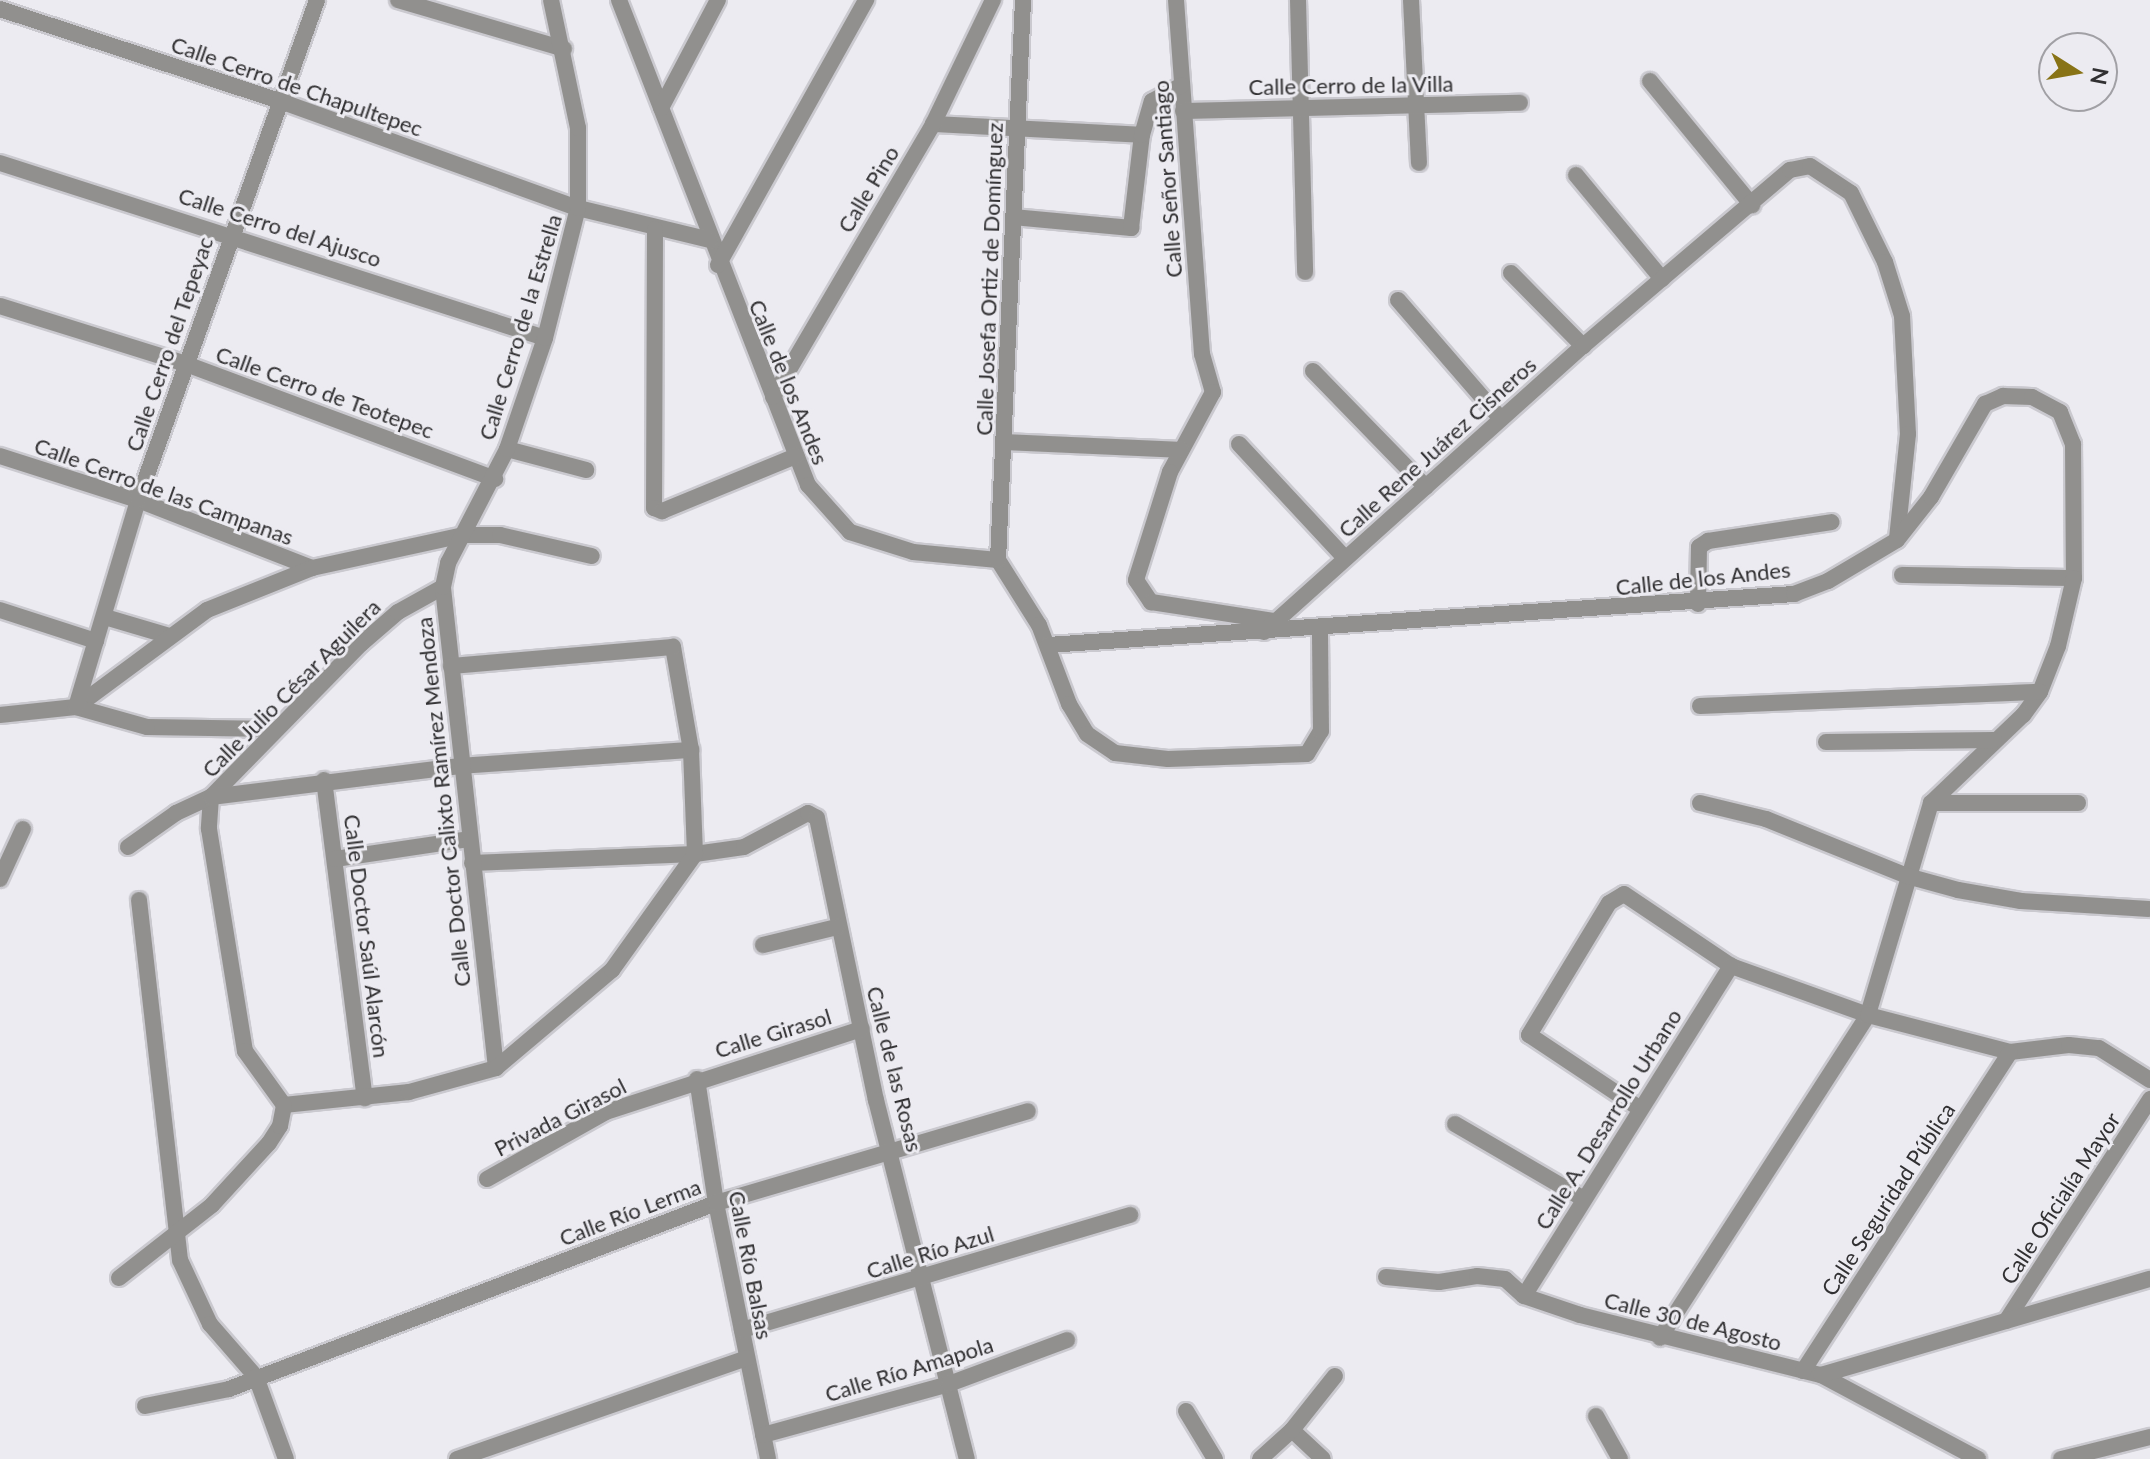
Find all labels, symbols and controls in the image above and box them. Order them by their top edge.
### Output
street label: Calle Cerro de Chapultepec [168,31,426,141]
north arrow [2038,32,2118,112]
text: N [2085,65,2115,87]
street label: Calle Cerro de la Villa [1248,70,1454,100]
street label: Calle Señor Santiago [1147,79,1187,279]
street label: Calle Josefa Ortiz de Domínguez [970,122,1008,436]
street label: Calle Pino [832,141,904,237]
street label: Calle Cerro del Ajusco [175,182,385,272]
street label: Calle Cerro de la Estrella [473,211,567,443]
street label: Calle Cerro del Tepeyac [120,233,218,455]
street label: Calle de los Andes [744,295,834,469]
street label: Calle Cerro de Teotepec [212,340,438,444]
street label: Calle Rene Juárez Cisneros [1333,351,1541,543]
street label: Calle Cerro de las Campanas [31,432,297,550]
street label: Calle de los Andes [1614,556,1792,600]
street label: Calle Julio César Aguilera [196,593,386,783]
street label: Calle Doctor Calixto Ramírez Mendoza [410,616,476,988]
street label: Calle Doctor Saúl Alarcón [339,812,395,1060]
street label: Calle de las Rosas [862,984,928,1154]
street label: Calle Girasol [712,1003,834,1063]
street label: Calle A. Desarrollo Urbano [1529,1003,1687,1235]
street label: Privada Girasol [490,1072,630,1162]
street label: Calle Seguridad Pública [1816,1098,1960,1300]
street label: Calle Oficialía Mayor [1995,1107,2125,1289]
street label: Calle Río Lerma [556,1173,704,1251]
street label: Calle Río Balsas [724,1189,778,1341]
street label: Calle Río Azul [863,1220,997,1284]
street label: Calle 30 de Agosto [1601,1286,1785,1356]
street label: Calle Río Amapola [821,1331,997,1407]

